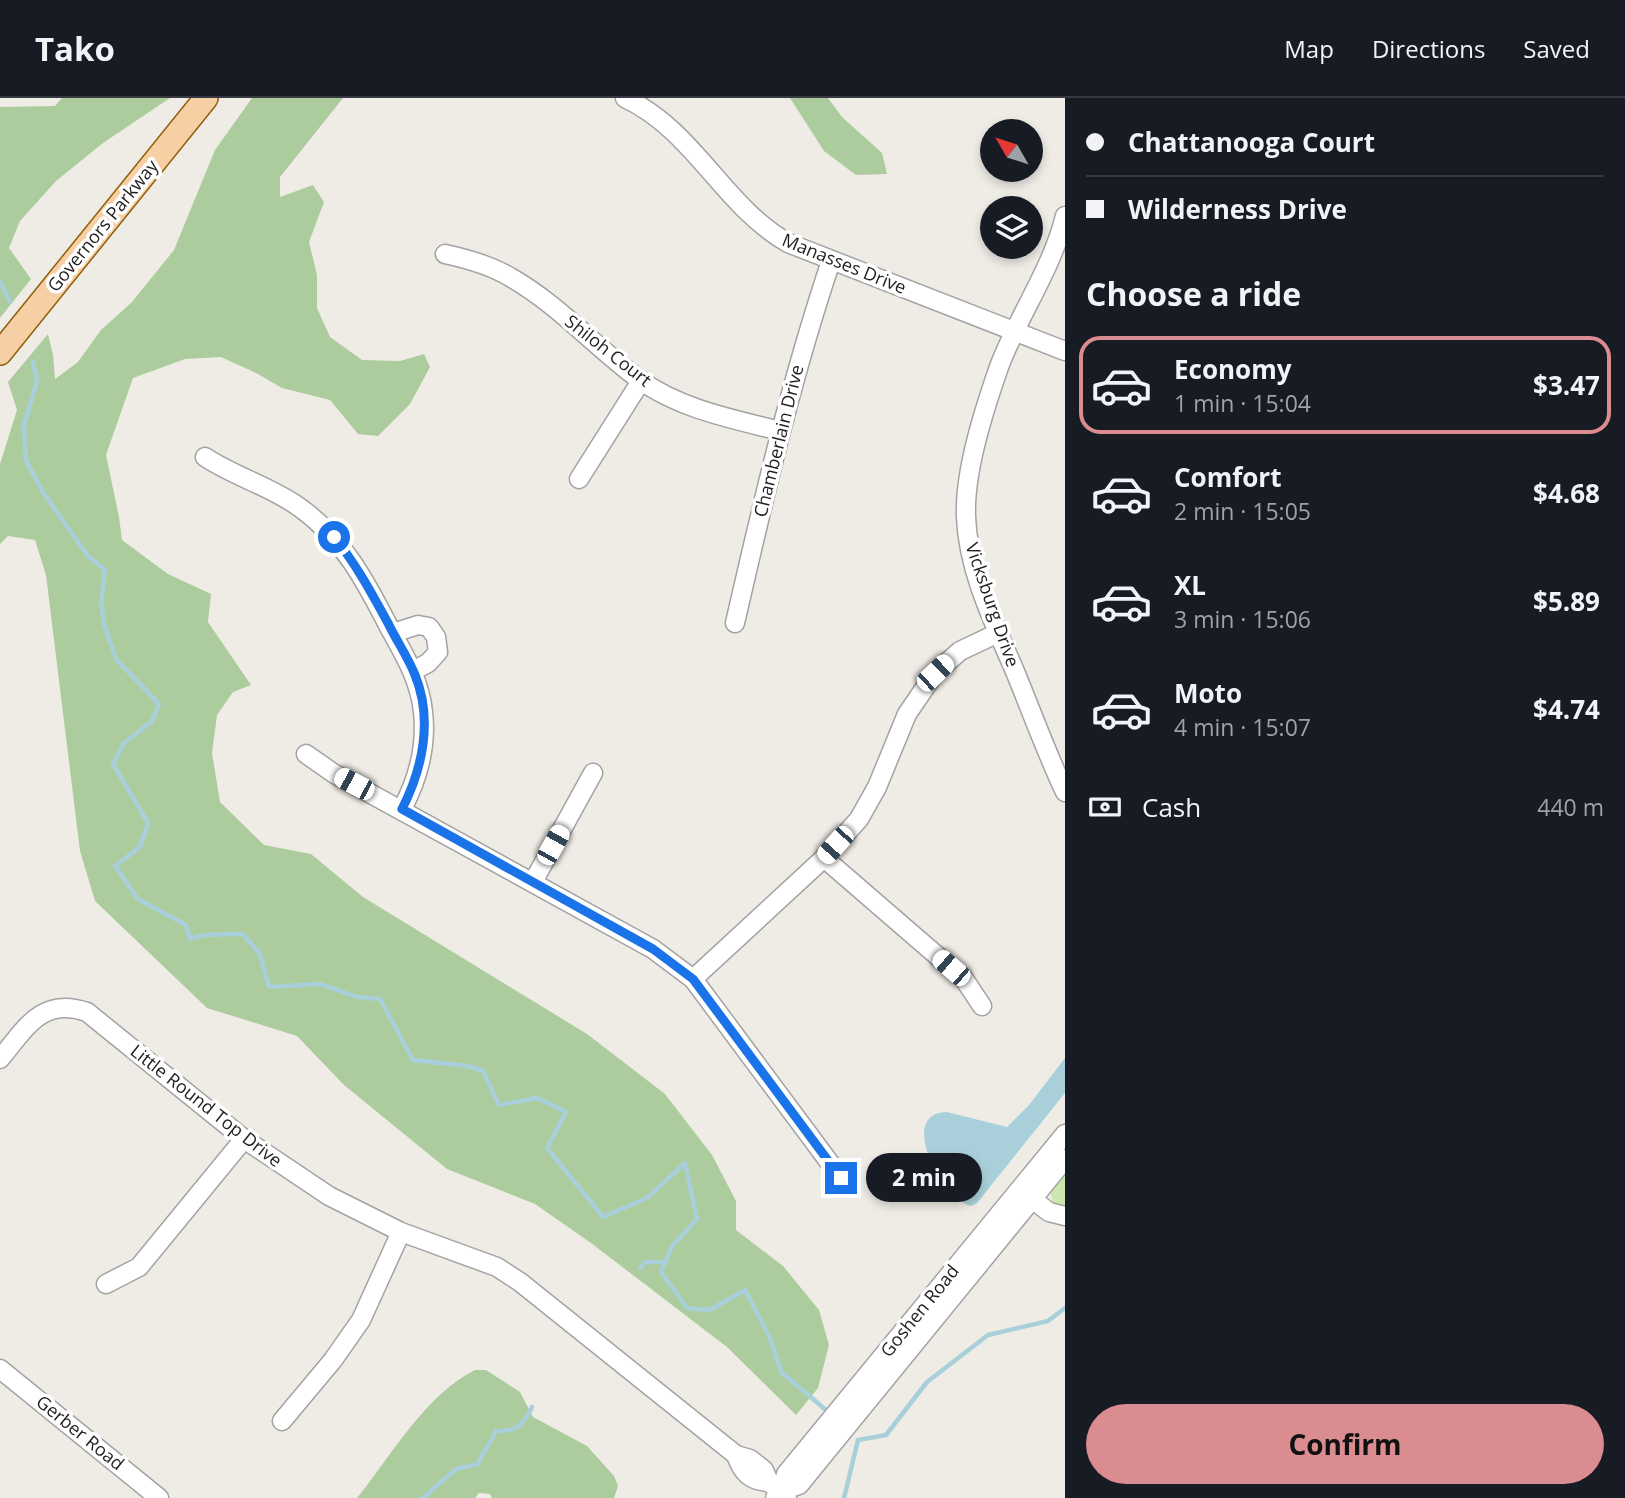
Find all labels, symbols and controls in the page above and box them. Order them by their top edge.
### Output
text: Tako [35,26,115,71]
text: Map [1284,32,1334,65]
text: Directions [1372,32,1485,65]
text: Saved [1523,32,1590,65]
north arrow [980,119,1043,182]
map controls [980,119,1043,259]
text: Chattanooga Court [1128,124,1375,160]
street label: Governors Parkway [41,154,164,296]
text: Wilderness Drive [1128,191,1347,227]
button: layers [980,196,1043,259]
street label: Manasses Drive [779,227,910,299]
text: Choose a ride [1086,272,1301,315]
street label: Shiloh Court [560,309,657,392]
text: Economy [1174,351,1292,387]
icon: car [1090,354,1153,417]
street label: Chamberlain Drive [747,362,809,520]
text: $3.47 [1533,367,1600,403]
text: 1 min · 15:04 [1174,387,1311,419]
text: Comfort [1174,459,1281,495]
icon: car [1090,462,1153,525]
text: $4.68 [1533,475,1600,511]
text: 2 min · 15:05 [1174,495,1311,527]
route start [318,521,350,553]
street label: Vicksburg Drive [960,539,1025,670]
text: XL [1174,567,1206,603]
icon: car [1090,570,1153,633]
text: $5.89 [1533,583,1600,619]
text: 3 min · 15:06 [1174,603,1311,635]
car [913,651,958,695]
text: Moto [1174,675,1242,711]
icon: car [1090,678,1153,741]
text: $4.74 [1533,691,1600,727]
text: 4 min · 15:07 [1174,711,1311,743]
car [331,765,378,803]
icon: cash [1086,788,1124,826]
text: Cash [1142,789,1201,825]
text: 440 m [1537,791,1604,823]
car [534,822,573,868]
car [814,822,857,868]
car [929,946,974,990]
street label: Little Round Top Drive [126,1038,287,1172]
callout: 2 min [866,1154,981,1202]
text: 2 min [892,1161,956,1193]
route end [825,1162,857,1194]
street label: Goshen Road [875,1259,964,1362]
street label: Gerber Road [32,1389,130,1475]
button: Confirm [1086,1404,1604,1484]

